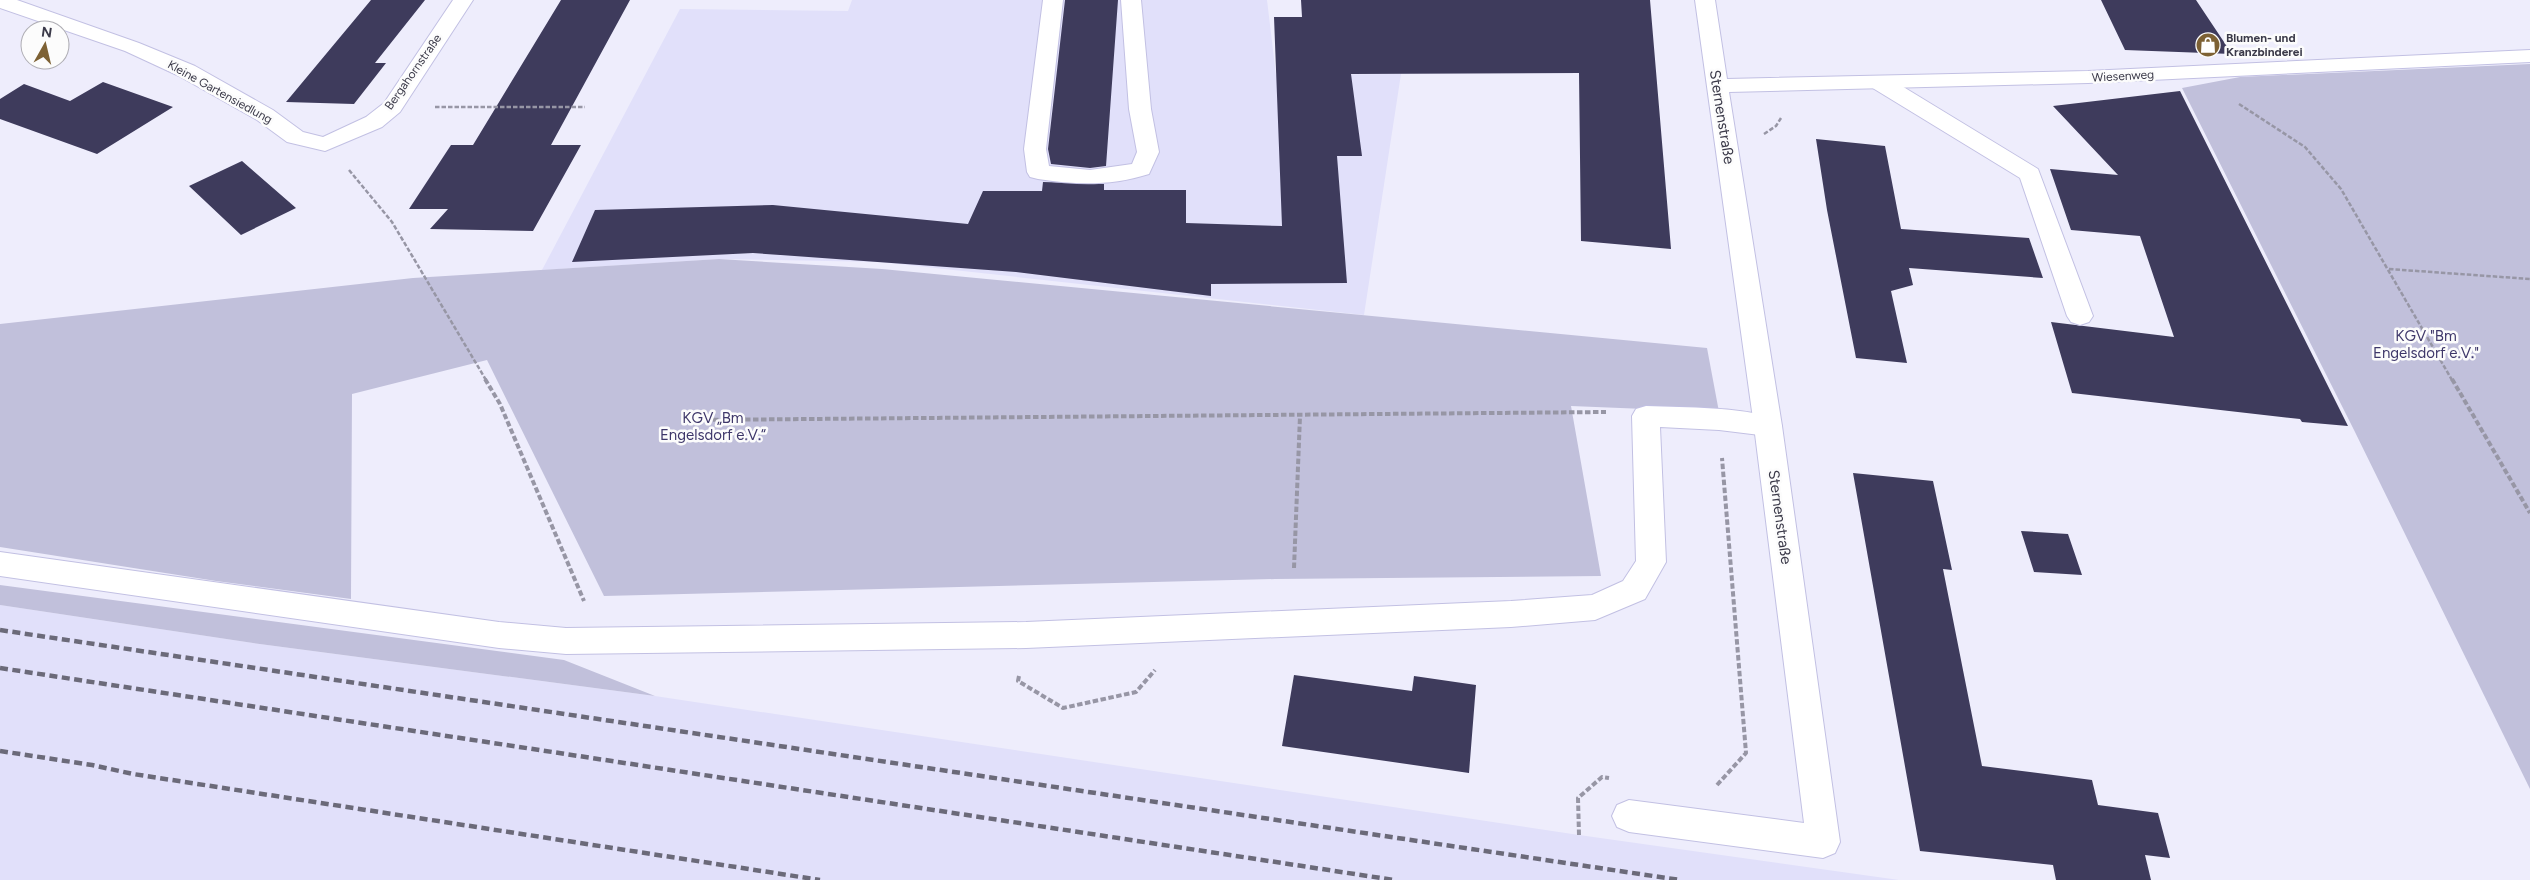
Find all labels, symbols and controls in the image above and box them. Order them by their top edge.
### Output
north arrow [20,20,70,70]
text: N [40,23,53,42]
street label: Bergahornstraße [382,31,445,113]
place label: Blumen- und Kranzbinderei [2226,31,2303,59]
shop icon: Blumen- und Kranzbinderei [2195,32,2221,58]
street label: Kleine Gartensiedlung [165,57,275,127]
street label: Wiesenweg [2091,67,2155,85]
street label: Sternenstraße [1706,69,1738,165]
park label: KGV "Bm Engelsdorf e.V." [2373,327,2479,362]
park label: KGV „Bm Engelsdorf e.V.“ [660,409,766,444]
street label: Sternenstraße [1764,469,1796,565]

